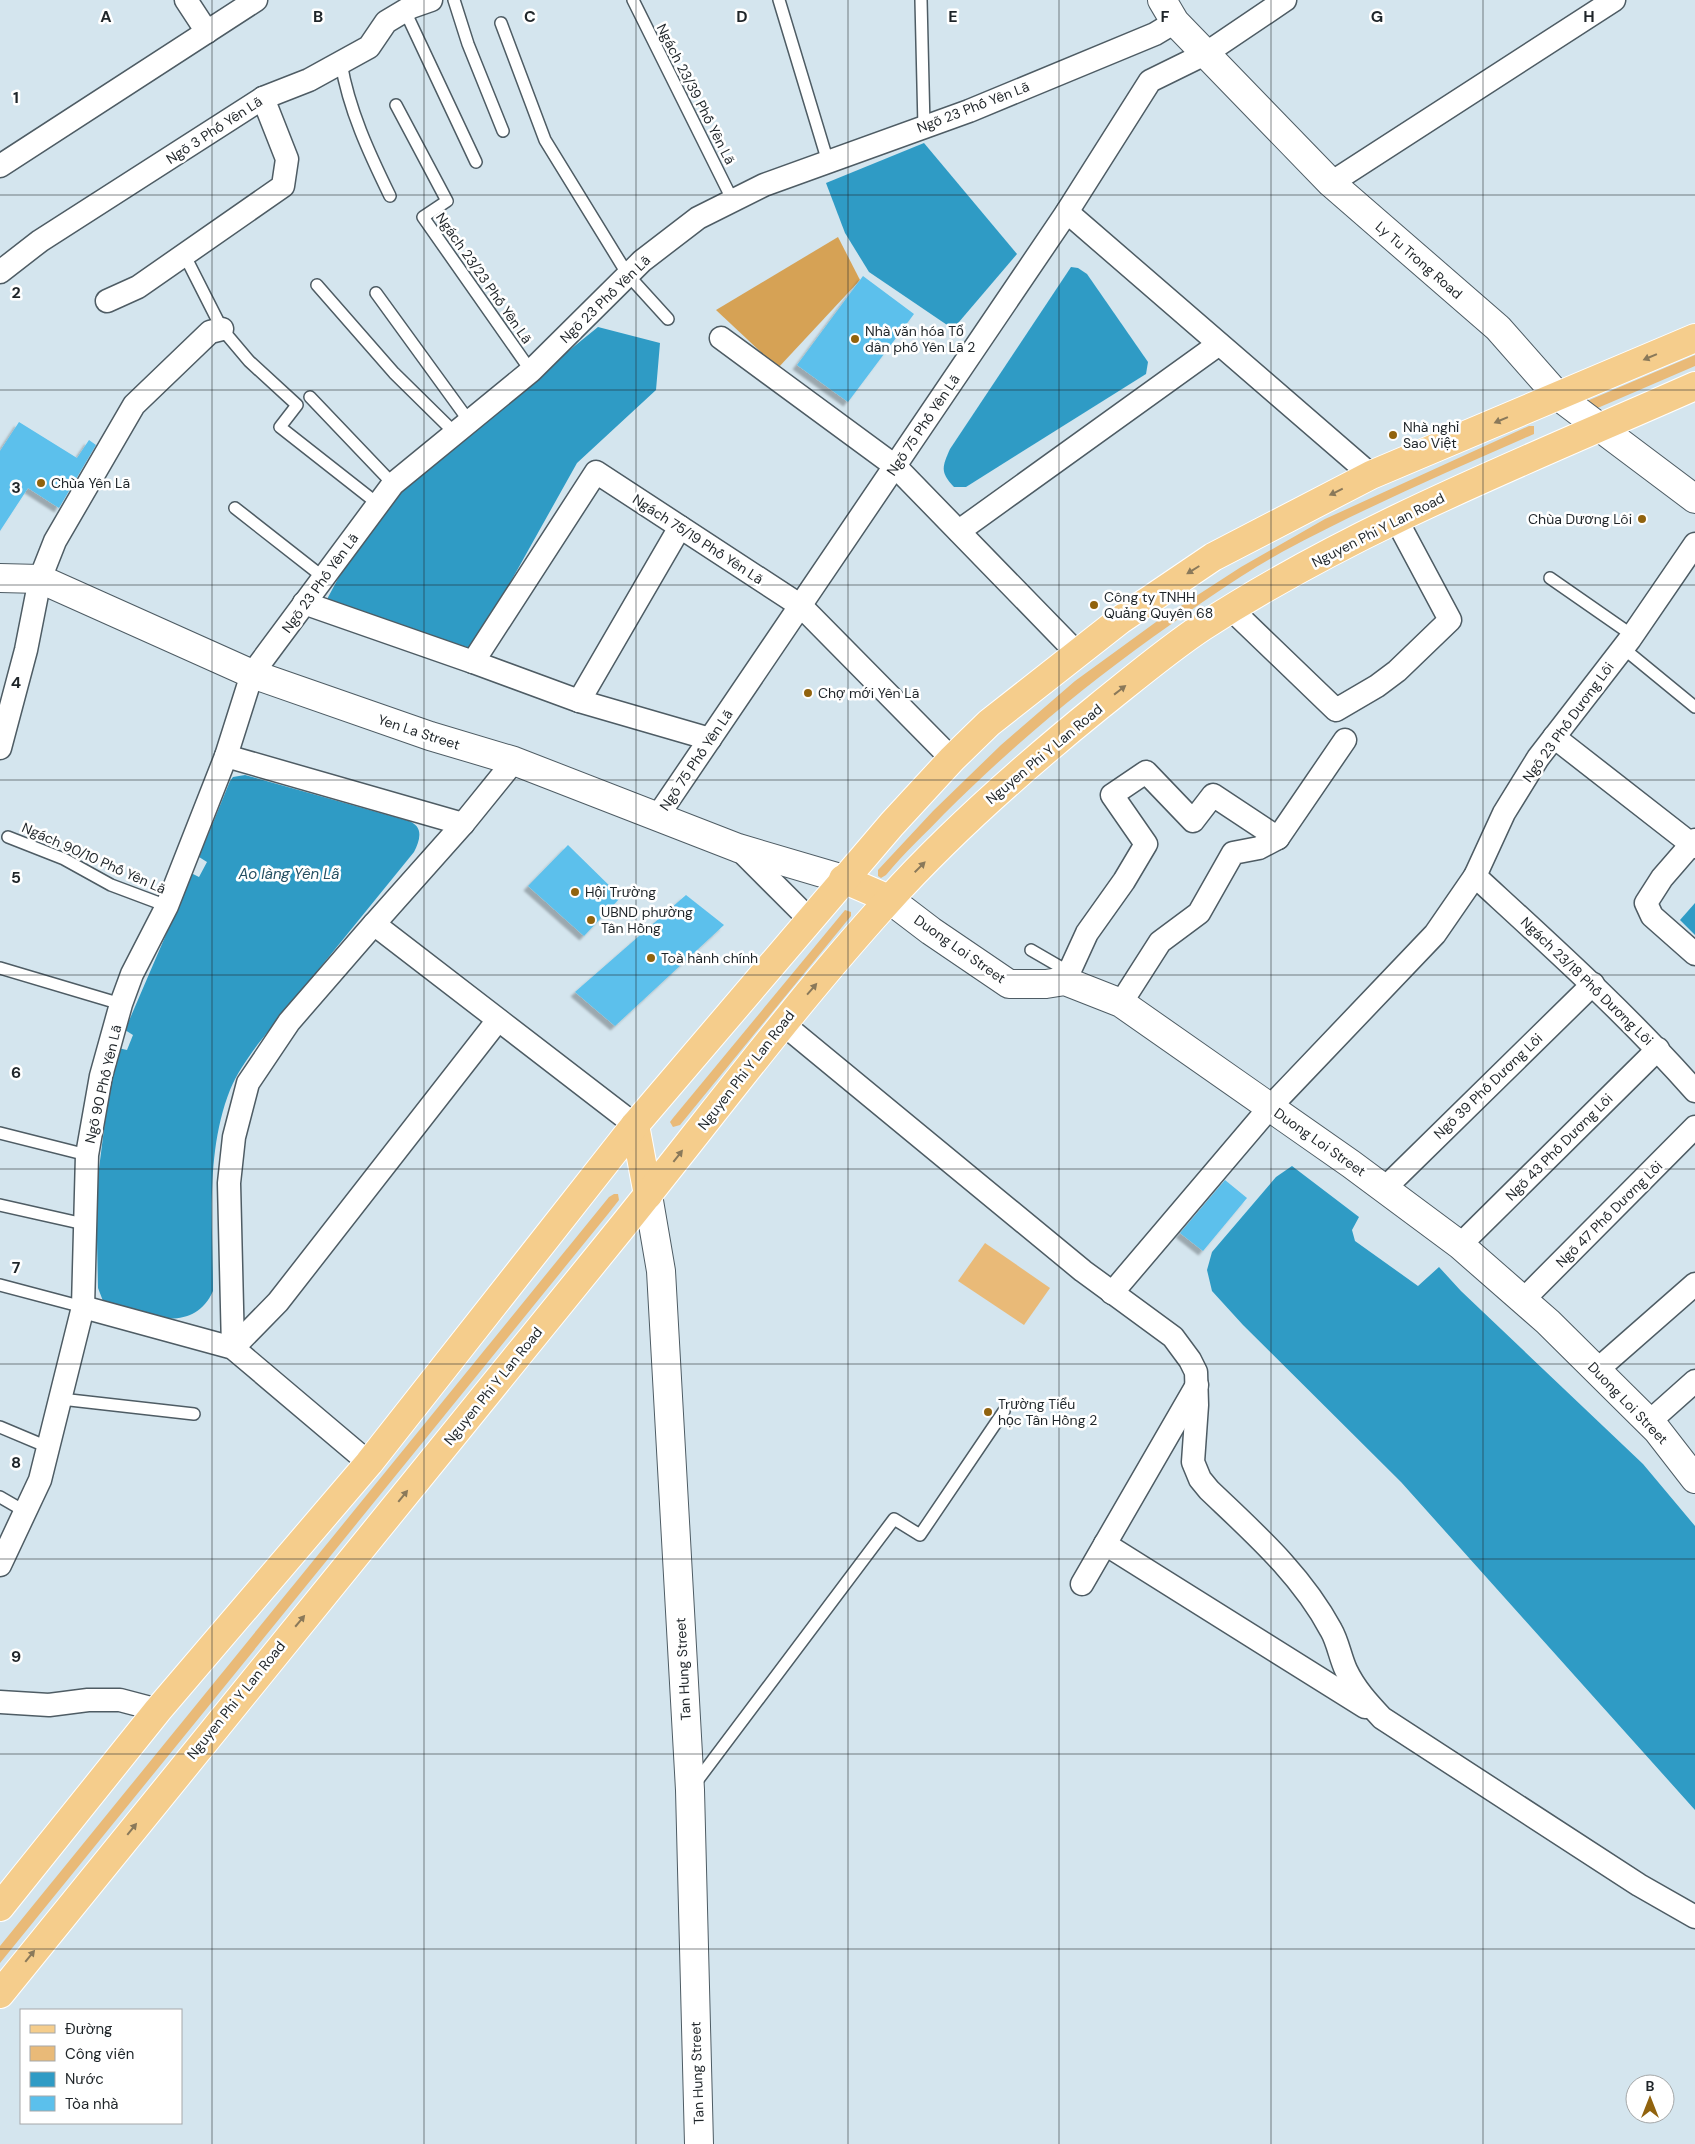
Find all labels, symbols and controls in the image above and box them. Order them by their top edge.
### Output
text: A [100,6,112,27]
text: B [313,6,323,27]
text: C [524,6,536,27]
text: D [736,6,748,27]
text: E [948,6,958,27]
text: F [1161,6,1170,27]
text: G [1371,6,1383,27]
text: H [1583,6,1595,27]
street label: Ngách 23/39 Phố Yên Lã [653,21,739,167]
street label: Ngõ 23 Phố Yên Lã [914,77,1032,137]
text: 1 [13,87,19,108]
street label: Ngõ 3 Phố Yên Lã [163,92,265,168]
street label: Ngách 23/23 Phố Yên Lã [432,209,536,347]
street label: Ly Tu Trong Road [1372,217,1466,303]
street label: Ngõ 23 Phố Yên Lã [556,251,654,347]
text: 2 [11,282,21,303]
place label: Nhà văn hóa Tổ dân phố Yên Lã 2 [865,322,975,356]
marker: Nhà văn hóa Tổ dân phố Yên Lã 2 [849,333,861,345]
one-way arrow [1643,353,1657,361]
street label: Ngõ 75 Phố Yên Lã [882,371,964,479]
one-way arrow [1494,417,1508,425]
place label: Nhà nghỉ Sao Việt [1403,418,1460,452]
marker: Nhà nghỉ Sao Việt [1387,429,1399,441]
place label: Chùa Yên Lã [51,474,130,492]
text: 3 [11,477,21,498]
marker: Chùa Yên Lã [35,477,47,489]
one-way arrow [1328,488,1343,496]
street label: Nguyen Phi Y Lan Road [1309,489,1447,571]
street label: Ngách 75/19 Phố Yên Lã [629,490,767,588]
place label: Chùa Dương Lôi [1528,510,1632,528]
marker: Chùa Dương Lôi [1636,513,1648,525]
street label: Ngõ 23 Phố Yên Lã [278,530,362,636]
one-way arrow [1186,565,1200,574]
place label: Công ty TNHH Quảng Quyên 68 [1104,588,1213,622]
marker: Công ty TNHH Quảng Quyên 68 [1088,599,1100,611]
street label: Ngõ 23 Phố Dương Lôi [1518,658,1618,786]
text: 4 [11,672,21,693]
place label: Chợ mới Yên Lã [818,684,919,702]
one-way arrow [1113,684,1126,695]
marker: Chợ mới Yên Lã [802,687,814,699]
street label: Nguyen Phi Y Lan Road [982,700,1106,808]
street label: Ngõ 75 Phố Yên Lã [655,706,737,814]
street label: Yen La Street [376,710,462,754]
street label: Ngách 90/10 Phố Yên Lã [19,818,169,898]
one-way arrow [914,861,926,873]
water label: Ao làng Yên Lã [237,864,340,884]
text: 5 [11,867,21,888]
place label: Hội Trường [585,883,656,901]
marker: Hội Trường [569,886,581,898]
place label: UBND phường Tân Hồng [601,903,693,937]
street label: Duong Loi Street [911,911,1009,987]
street label: Ngách 23/18 Phố Dương Lôi [1517,913,1657,1049]
marker: UBND phường Tân Hồng [585,914,597,926]
place label: Toà hành chính [661,949,758,967]
marker: Toà hành chính [645,952,657,964]
one-way arrow [807,982,818,995]
street label: Nguyen Phi Y Lan Road [694,1007,798,1133]
street label: Ngõ 90 Phố Yên Lã [81,1023,125,1145]
street label: Ngõ 39 Phố Dương Lôi [1430,1029,1546,1143]
text: 6 [11,1062,21,1083]
street label: Ngõ 43 Phố Dương Lôi [1502,1090,1616,1204]
street label: Duong Loi Street [1271,1104,1369,1180]
one-way arrow [673,1150,684,1163]
street label: Ngõ 47 Phố Dương Lôi [1552,1157,1666,1271]
text: 7 [12,1257,21,1278]
street label: Nguyen Phi Y Lan Road [440,1323,546,1449]
street label: Duong Loi Street [1584,1358,1672,1448]
place label: Trường Tiểu học Tân Hồng 2 [998,1395,1097,1429]
marker: Trường Tiểu học Tân Hồng 2 [982,1406,994,1418]
text: 8 [11,1452,21,1473]
one-way arrow [398,1489,409,1502]
one-way arrow [295,1615,306,1628]
street label: Tan Hung Street [671,1617,695,1721]
street label: Nguyen Phi Y Lan Road [183,1637,289,1763]
text: 9 [11,1646,21,1667]
one-way arrow [127,1822,137,1836]
one-way arrow [25,1950,36,1963]
legend [20,2009,182,2124]
text: Đường [65,2019,113,2039]
street label: Tan Hung Street [686,2021,708,2125]
text: Công viên [65,2044,134,2064]
text: Nước [65,2069,104,2089]
north arrow [1625,2074,1675,2124]
text: B [1646,2077,1655,2095]
text: Tòa nhà [65,2094,119,2114]

